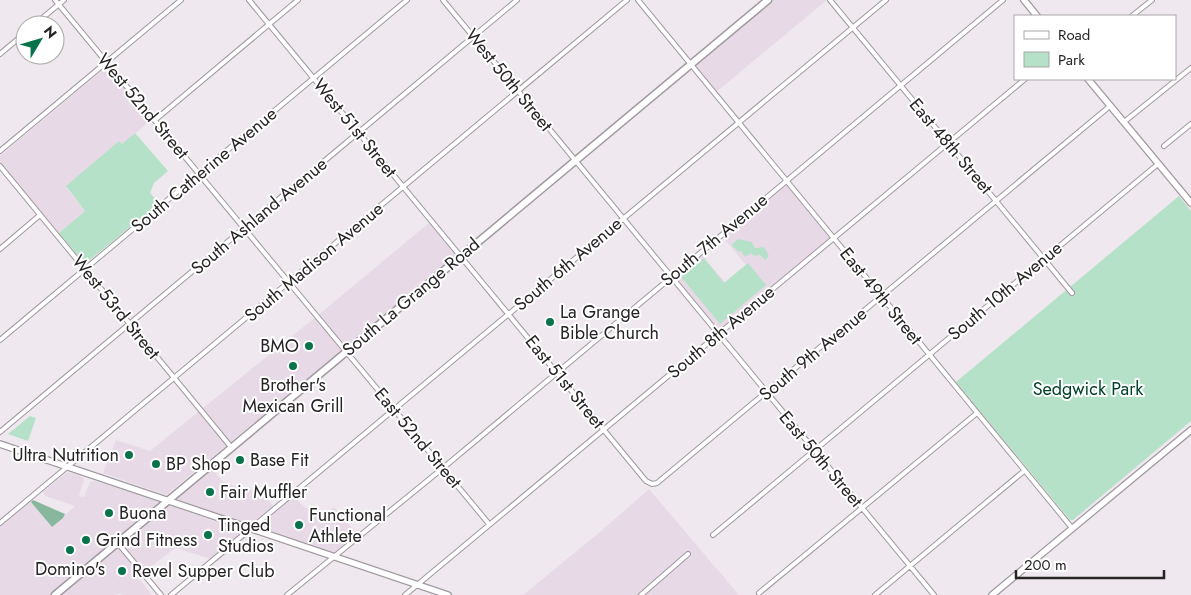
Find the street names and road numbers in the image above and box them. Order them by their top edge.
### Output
street label: West 50th Street [459,23,559,138]
street label: West 52nd Street [91,47,196,165]
street label: West 51st Street [307,73,404,184]
street label: East 48th Street [903,92,999,200]
street label: South Catherine Avenue [125,101,283,239]
street label: South Ashland Avenue [185,151,333,281]
street label: South 7th Avenue [655,187,773,293]
street label: South Madison Avenue [239,196,389,328]
street label: South 6th Avenue [508,211,628,317]
street label: South La Grange Road [337,232,485,362]
street label: South 10th Avenue [942,235,1068,347]
street label: East 49th Street [834,242,929,351]
street label: West 53rd Street [66,249,167,365]
street label: South 8th Avenue [662,279,780,385]
street label: South 9th Avenue [753,301,873,407]
street label: East 51st Street [519,330,611,435]
street label: East 52nd Street [368,382,468,494]
street label: East 50th Street [773,405,870,513]

